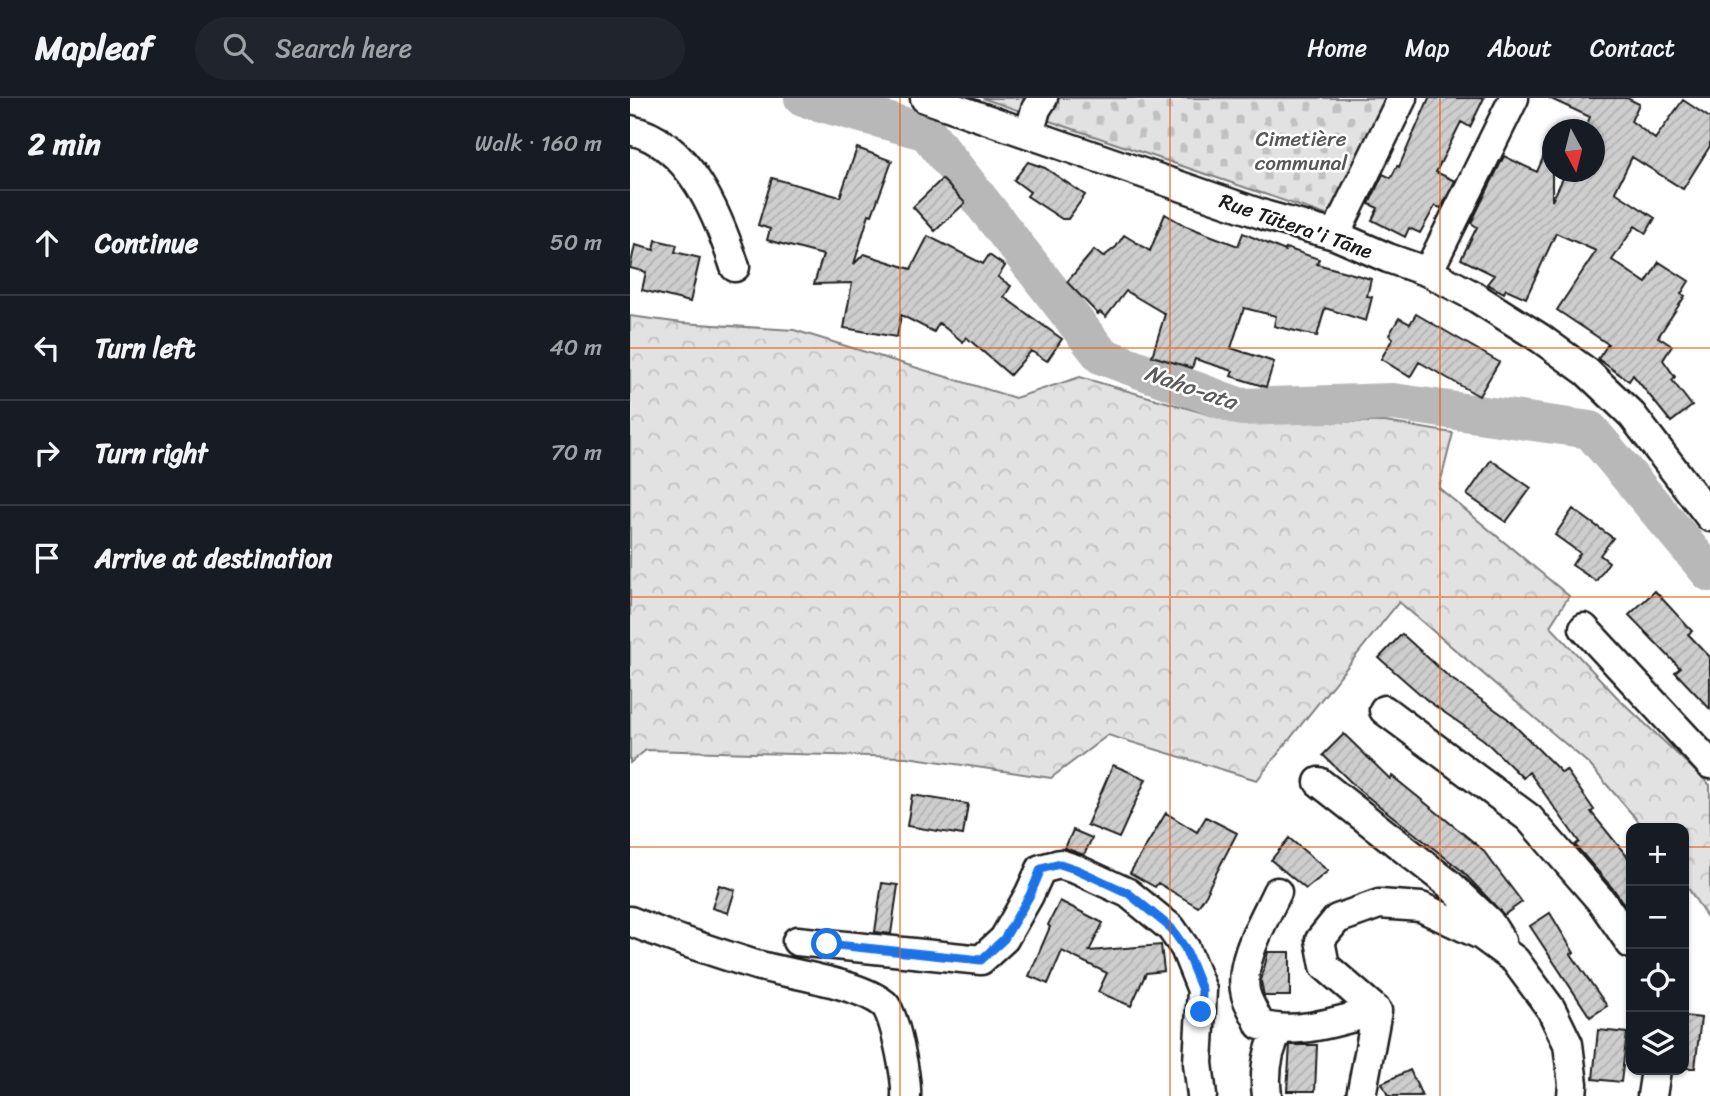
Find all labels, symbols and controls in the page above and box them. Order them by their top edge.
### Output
search box [195,17,685,80]
text: Mapleaf [35,19,153,77]
text: Search here [275,25,412,71]
text: Home [1307,27,1367,69]
text: Map [1405,27,1449,69]
text: About [1487,27,1552,69]
text: Contact [1590,27,1675,69]
icon: search [219,29,257,67]
text: 2 min [28,117,101,171]
north arrow [1542,119,1605,182]
park label: Cimetière communal [1255,120,1348,182]
text: Walk · 160 m [475,123,602,164]
street label: Rue Tūtera'i Tāne [1214,182,1378,270]
text: Continue [95,220,198,266]
text: 50 m [550,222,602,263]
icon: ahead [28,224,66,262]
text: Turn left [95,325,195,371]
text: 40 m [549,327,602,368]
icon: left [28,329,66,367]
water label: Naho-ata [1139,353,1245,423]
text: Turn right [95,430,208,476]
text: 70 m [551,432,602,473]
icon: right [28,434,66,472]
text: Arrive at destination [95,535,332,581]
icon: arrive [28,539,66,577]
map controls [1626,823,1689,1075]
button: + [1626,823,1689,886]
button: − [1626,886,1689,949]
route start [811,928,842,959]
button: locate [1626,949,1689,1012]
route end [1185,996,1216,1027]
button: layers [1626,1012,1689,1075]

